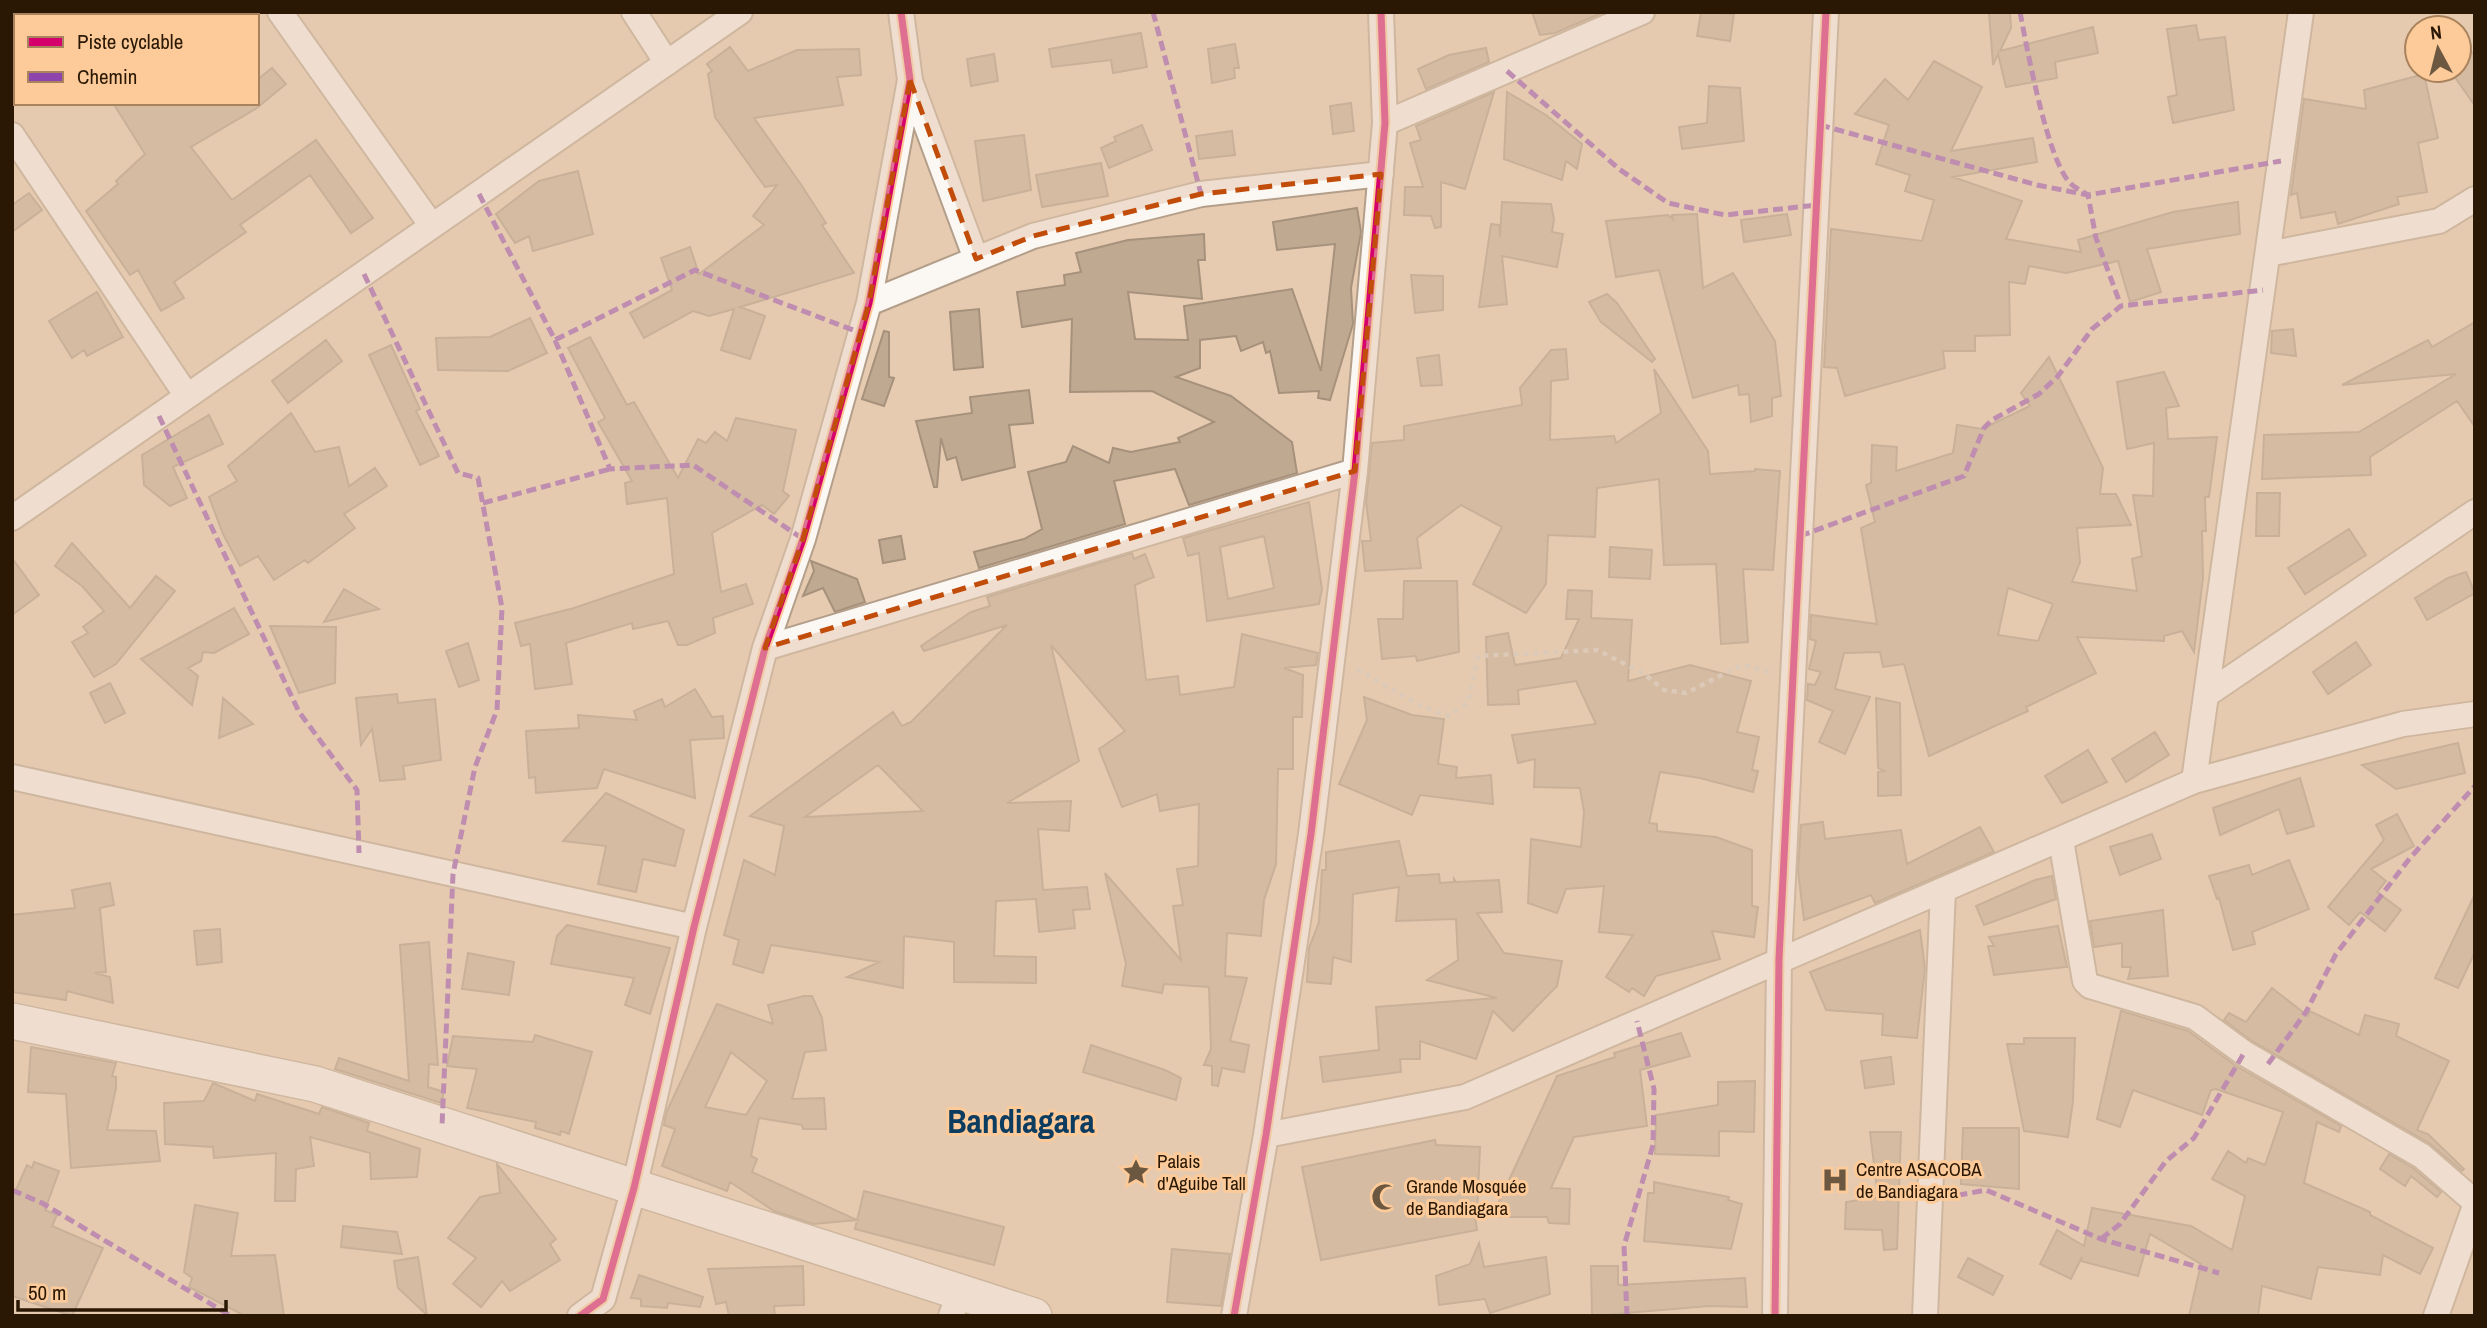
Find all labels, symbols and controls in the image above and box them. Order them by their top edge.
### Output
legend [14,14,259,105]
north arrow [2403,14,2473,84]
text: N [2429,19,2443,46]
text: Piste cyclable [77,27,183,56]
text: Chemin [77,62,137,91]
district label: Bandiagara [947,1099,1095,1143]
place label: Palais d'Aguibe Tall [1157,1148,1246,1196]
place label: Centre ASACOBA de Bandiagara [1856,1156,1982,1204]
place icon: Palais d'Aguibe Tall [1121,1157,1151,1187]
hospital icon: Centre ASACOBA de Bandiagara [1820,1165,1850,1195]
place label: Grande Mosquée de Bandiagara [1406,1173,1526,1221]
mosque icon: Grande Mosquée de Bandiagara [1370,1182,1400,1212]
scale bar [18,1268,226,1312]
text: 50 m [28,1278,66,1307]

